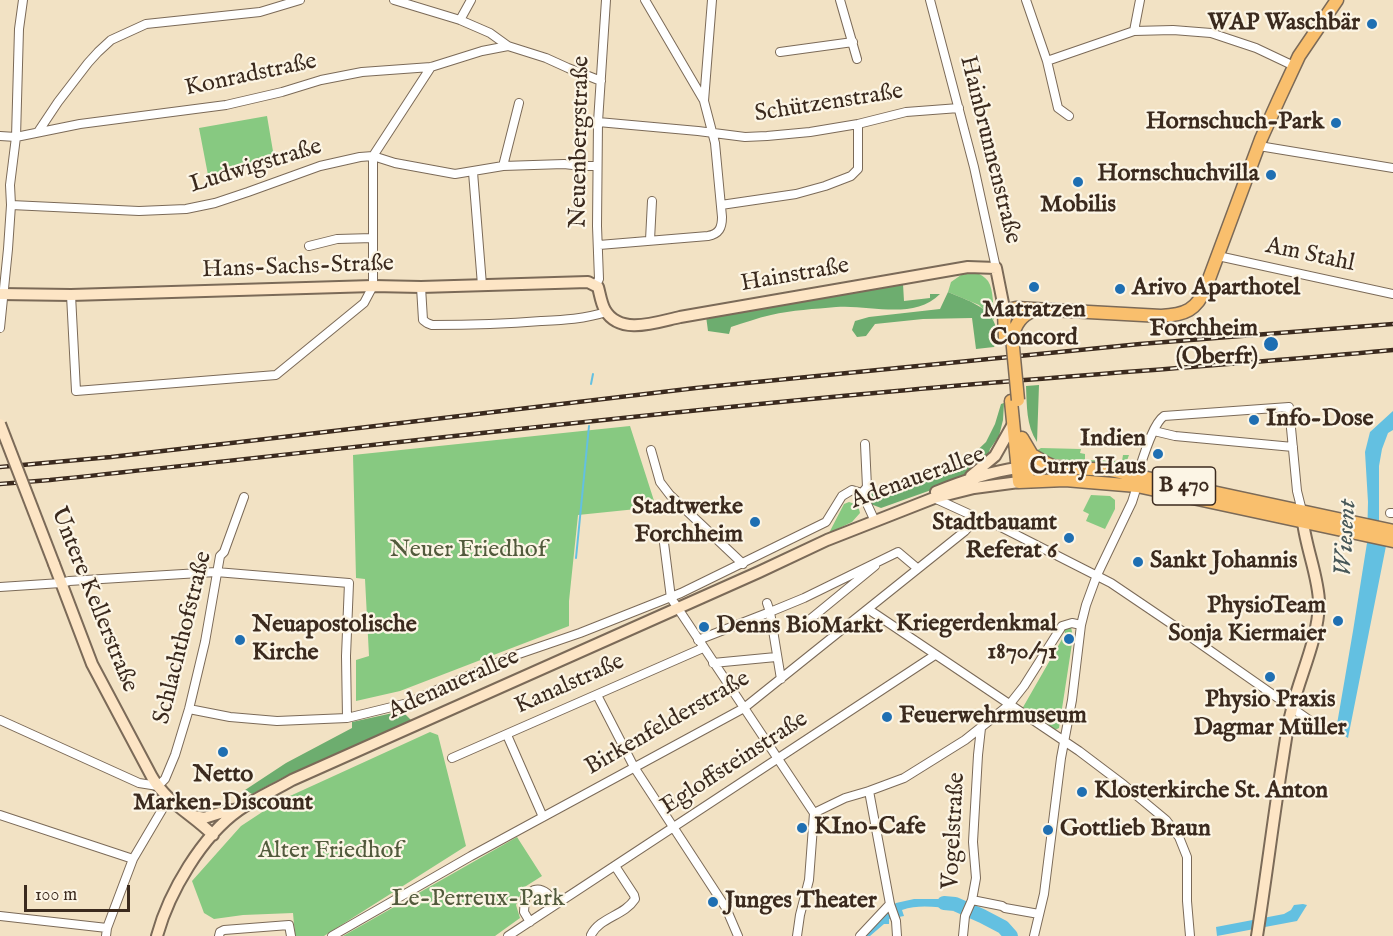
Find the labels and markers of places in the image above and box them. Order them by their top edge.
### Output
place label: WAP Waschbär [1208,10,1360,38]
marker: WAP Waschbär [1365,17,1379,31]
place label: Hornschuch-Park [1146,109,1324,137]
marker: Hornschuch-Park [1329,116,1343,130]
place label: Hornschuchvilla [1097,161,1259,189]
marker: Hornschuchvilla [1264,168,1278,182]
marker: Mobilis [1071,175,1085,189]
place label: Mobilis [1040,192,1116,220]
place label: Arivo Aparthotel [1132,275,1300,303]
marker: Matratzen Concord [1027,280,1041,294]
marker: Arivo Aparthotel [1113,282,1127,296]
place label: Matratzen Concord [982,297,1086,353]
place label: Forchheim (Oberfr) [1150,316,1258,372]
marker: Forchheim (Oberfr) [1262,335,1280,353]
place label: Info-Dose [1266,406,1373,434]
marker: Info-Dose [1247,413,1261,427]
place label: Indien Curry Haus [1030,426,1146,482]
marker: Indien Curry Haus [1151,447,1165,461]
place label: Stadtwerke Forchheim [632,494,743,550]
place label: Stadtbauamt Referat 6 [932,510,1057,566]
marker: Stadtwerke Forchheim [748,515,762,529]
marker: Stadtbauamt Referat 6 [1062,531,1076,545]
place label: Sankt Johannis [1150,548,1297,576]
marker: Sankt Johannis [1131,555,1145,569]
place label: PhysioTeam Sonja Kiermaier [1168,593,1326,649]
place label: Kriegerdenkmal 1870/71 [896,611,1057,667]
place label: Neuapostolische Kirche [252,612,417,668]
place label: Denns BioMarkt [716,613,883,641]
marker: PhysioTeam Sonja Kiermaier [1331,614,1345,628]
marker: Denns BioMarkt [697,620,711,634]
marker: Kriegerdenkmal 1870/71 [1062,632,1076,646]
marker: Neuapostolische Kirche [233,633,247,647]
marker: Physio Praxis Dagmar Müller [1263,670,1277,684]
place label: Physio Praxis Dagmar Müller [1193,687,1347,743]
place label: Feuerwehrmuseum [899,703,1087,731]
marker: Feuerwehrmuseum [880,710,894,724]
marker: Netto Marken-Discount [216,745,230,759]
place label: Netto Marken-Discount [133,762,313,818]
place label: Klosterkirche St. Anton [1094,778,1328,806]
marker: Klosterkirche St. Anton [1075,785,1089,799]
place label: KIno-Cafe [814,814,926,842]
place label: Gottlieb Braun [1060,816,1211,844]
marker: KIno-Cafe [795,821,809,835]
marker: Gottlieb Braun [1041,823,1055,837]
place label: Junges Theater [725,888,877,916]
marker: Junges Theater [706,895,720,909]

